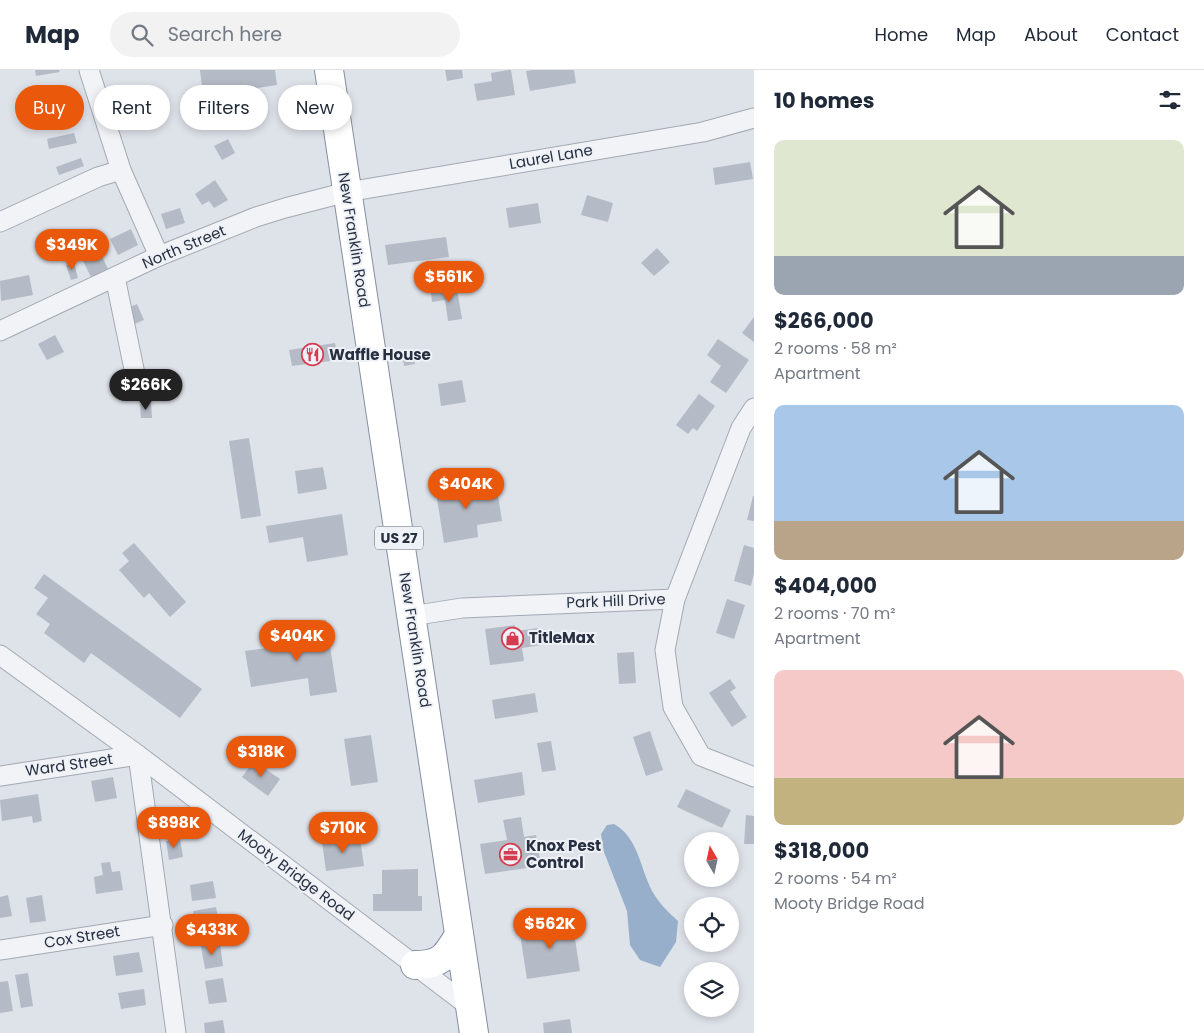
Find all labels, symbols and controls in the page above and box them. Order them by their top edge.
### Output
search box [110,12,460,57]
text: Map [25,18,80,51]
icon: search [128,21,156,49]
text: Search here [168,21,282,48]
text: Home [874,22,928,47]
text: Map [956,22,996,47]
text: About [1024,22,1078,47]
text: Contact [1106,22,1179,47]
chip: Buy [15,85,84,130]
chip: Rent [94,85,170,130]
chip: Filters [180,85,268,130]
chip: New [278,85,352,130]
text: 10 homes [774,86,874,115]
icon: filters [1156,86,1184,114]
street label: Laurel Lane [508,139,594,174]
street label: New Franklin Road [333,171,376,309]
icon: home [934,172,1024,262]
street label: North Street [139,220,229,274]
pin: $349K [37,228,107,271]
text: $349K [46,233,98,256]
pin: $561K [414,260,484,303]
text: $561K [425,265,473,288]
text: $266,000 [774,306,874,335]
text: 2 rooms · 58 m² [774,337,897,360]
restaurant icon: Waffle House [301,343,325,367]
place label: Waffle House [329,344,431,365]
text: Apartment [774,362,861,385]
pin: $266K [111,368,181,411]
text: $266K [120,373,172,396]
icon: home [934,437,1024,527]
pin: $404K [431,468,501,510]
text: $404K [439,472,493,495]
road number: US 27 [375,526,423,549]
street label: New Franklin Road [394,571,437,709]
text: $404,000 [774,571,877,600]
street label: Park Hill Drive [566,588,666,613]
text: 2 rooms · 70 m² [774,602,896,625]
pin: $404K [262,620,332,662]
text: $404K [270,624,324,647]
shop icon: TitleMax [501,626,525,650]
place label: TitleMax [529,627,595,648]
text: Apartment [774,627,861,650]
icon: home [934,702,1024,792]
pin: $318K [226,736,296,778]
text: $318K [237,740,285,763]
street label: Ward Street [24,748,114,781]
pin: $898K [139,806,209,849]
text: $898K [148,811,200,834]
pin: $710K [308,812,378,854]
text: $710K [320,816,366,839]
street label: Mooty Bridge Road [234,824,359,925]
north arrow [684,832,739,888]
map controls [684,832,739,1017]
place label: Knox Pest Control [526,835,601,873]
text: $318,000 [774,836,869,865]
office icon: Knox Pest Control [498,843,522,867]
text: 2 rooms · 54 m² [774,867,897,890]
text: Mooty Bridge Road [774,892,925,915]
button: locate [684,897,739,952]
pin: $562K [515,908,585,950]
text: $562K [524,912,576,935]
pin: $433K [177,914,247,956]
text: $433K [186,918,238,941]
street label: Cox Street [43,920,121,953]
button: layers [684,962,739,1017]

